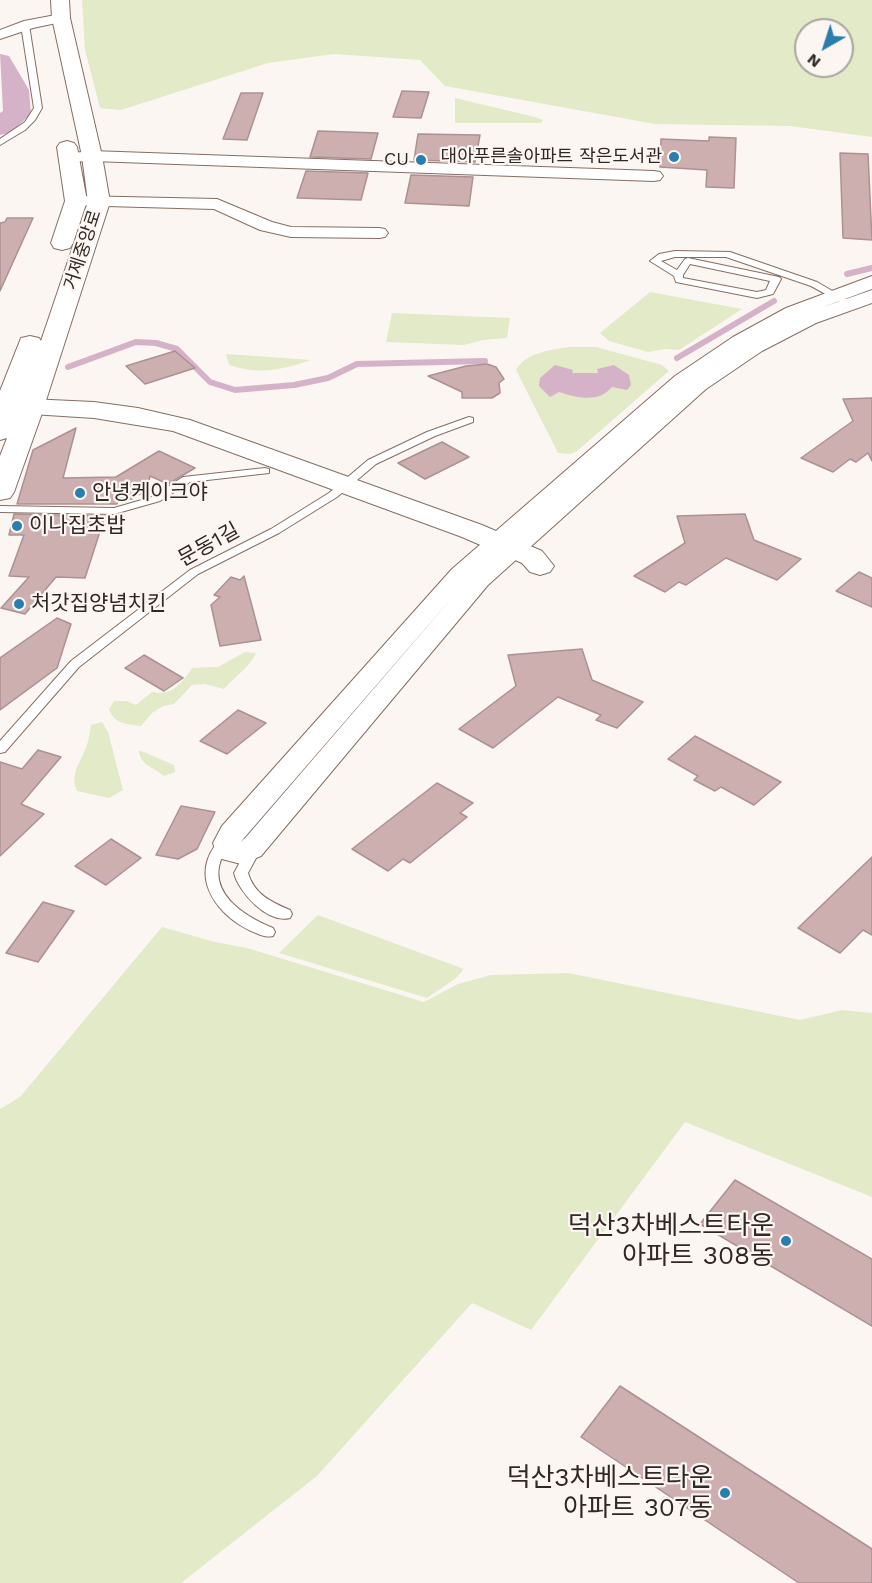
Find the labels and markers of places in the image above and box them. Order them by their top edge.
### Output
place label: 대아푸른솔아파트 작은도서관 [441,146,662,168]
place label: CU [384,149,409,171]
marker: 대아푸른솔아파트 작은도서관 [667,150,681,164]
marker: CU [414,153,428,167]
place label: 안녕케이크야 [92,480,208,506]
marker: 안녕케이크야 [73,486,87,500]
place label: 이나집초밥 [29,513,126,539]
marker: 이나집초밥 [10,519,24,533]
place label: 처갓집양념치킨 [31,591,166,617]
marker: 처갓집양념치킨 [12,597,26,611]
place label: 덕산3차베스트타운 아파트 308동 [567,1210,774,1272]
marker: 덕산3차베스트타운 아파트 308동 [779,1234,793,1248]
place label: 덕산3차베스트타운 아파트 307동 [506,1462,713,1524]
marker: 덕산3차베스트타운 아파트 307동 [718,1486,732,1500]

